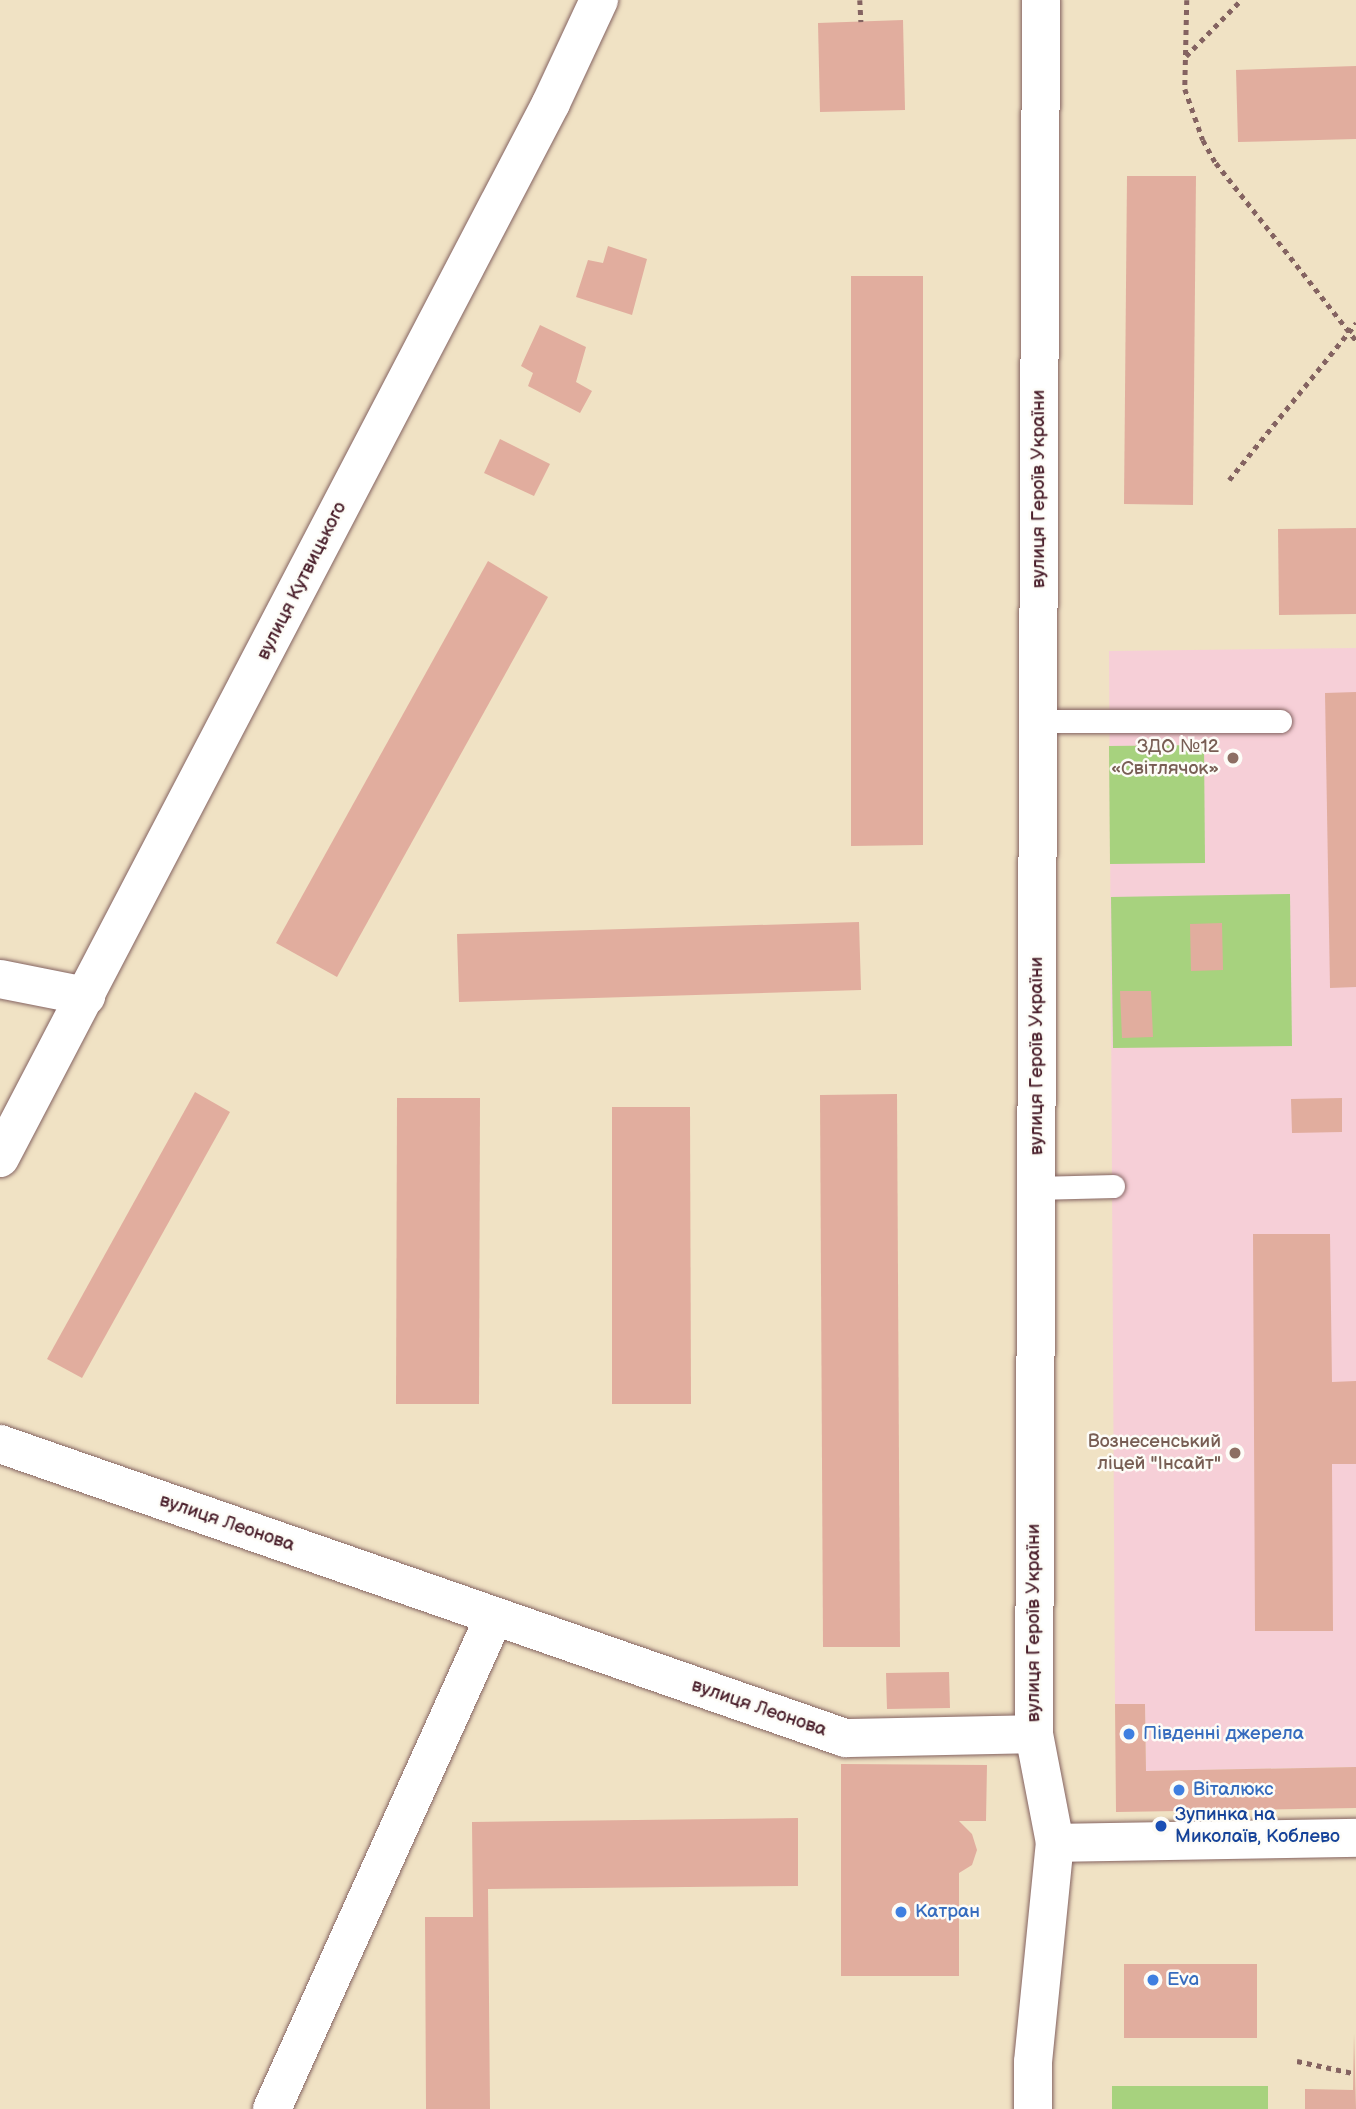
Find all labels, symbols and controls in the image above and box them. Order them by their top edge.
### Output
street label: вулиця Героїв України [1028,390,1050,588]
street label: вулиця Кутвицького [252,498,352,664]
place label: ЗДО №12 «Світлячок» [1111,736,1219,780]
marker: ЗДО №12 «Світлячок» [1225,750,1241,766]
street label: вулиця Героїв України [1026,957,1048,1155]
place label: Вознесенський ліцей "Інсайт" [1088,1431,1221,1475]
marker: Вознесенський ліцей "Інсайт" [1227,1445,1243,1461]
street label: вулиця Леонова [156,1489,298,1557]
street label: вулиця Героїв України [1023,1524,1045,1722]
street label: вулиця Леонова [688,1674,830,1742]
place label: Південні джерела [1143,1723,1304,1745]
marker: Південні джерела [1121,1726,1137,1742]
place label: Віталюкс [1193,1779,1273,1801]
marker: Віталюкс [1171,1782,1187,1798]
place label: Зупинка на Миколаїв, Коблево [1175,1804,1340,1848]
marker: Зупинка на Миколаїв, Коблево [1153,1818,1169,1834]
place label: Катран [915,1901,980,1923]
marker: Катран [893,1904,909,1920]
place label: Eva [1167,1969,1199,1991]
marker: Eva [1145,1972,1161,1988]

